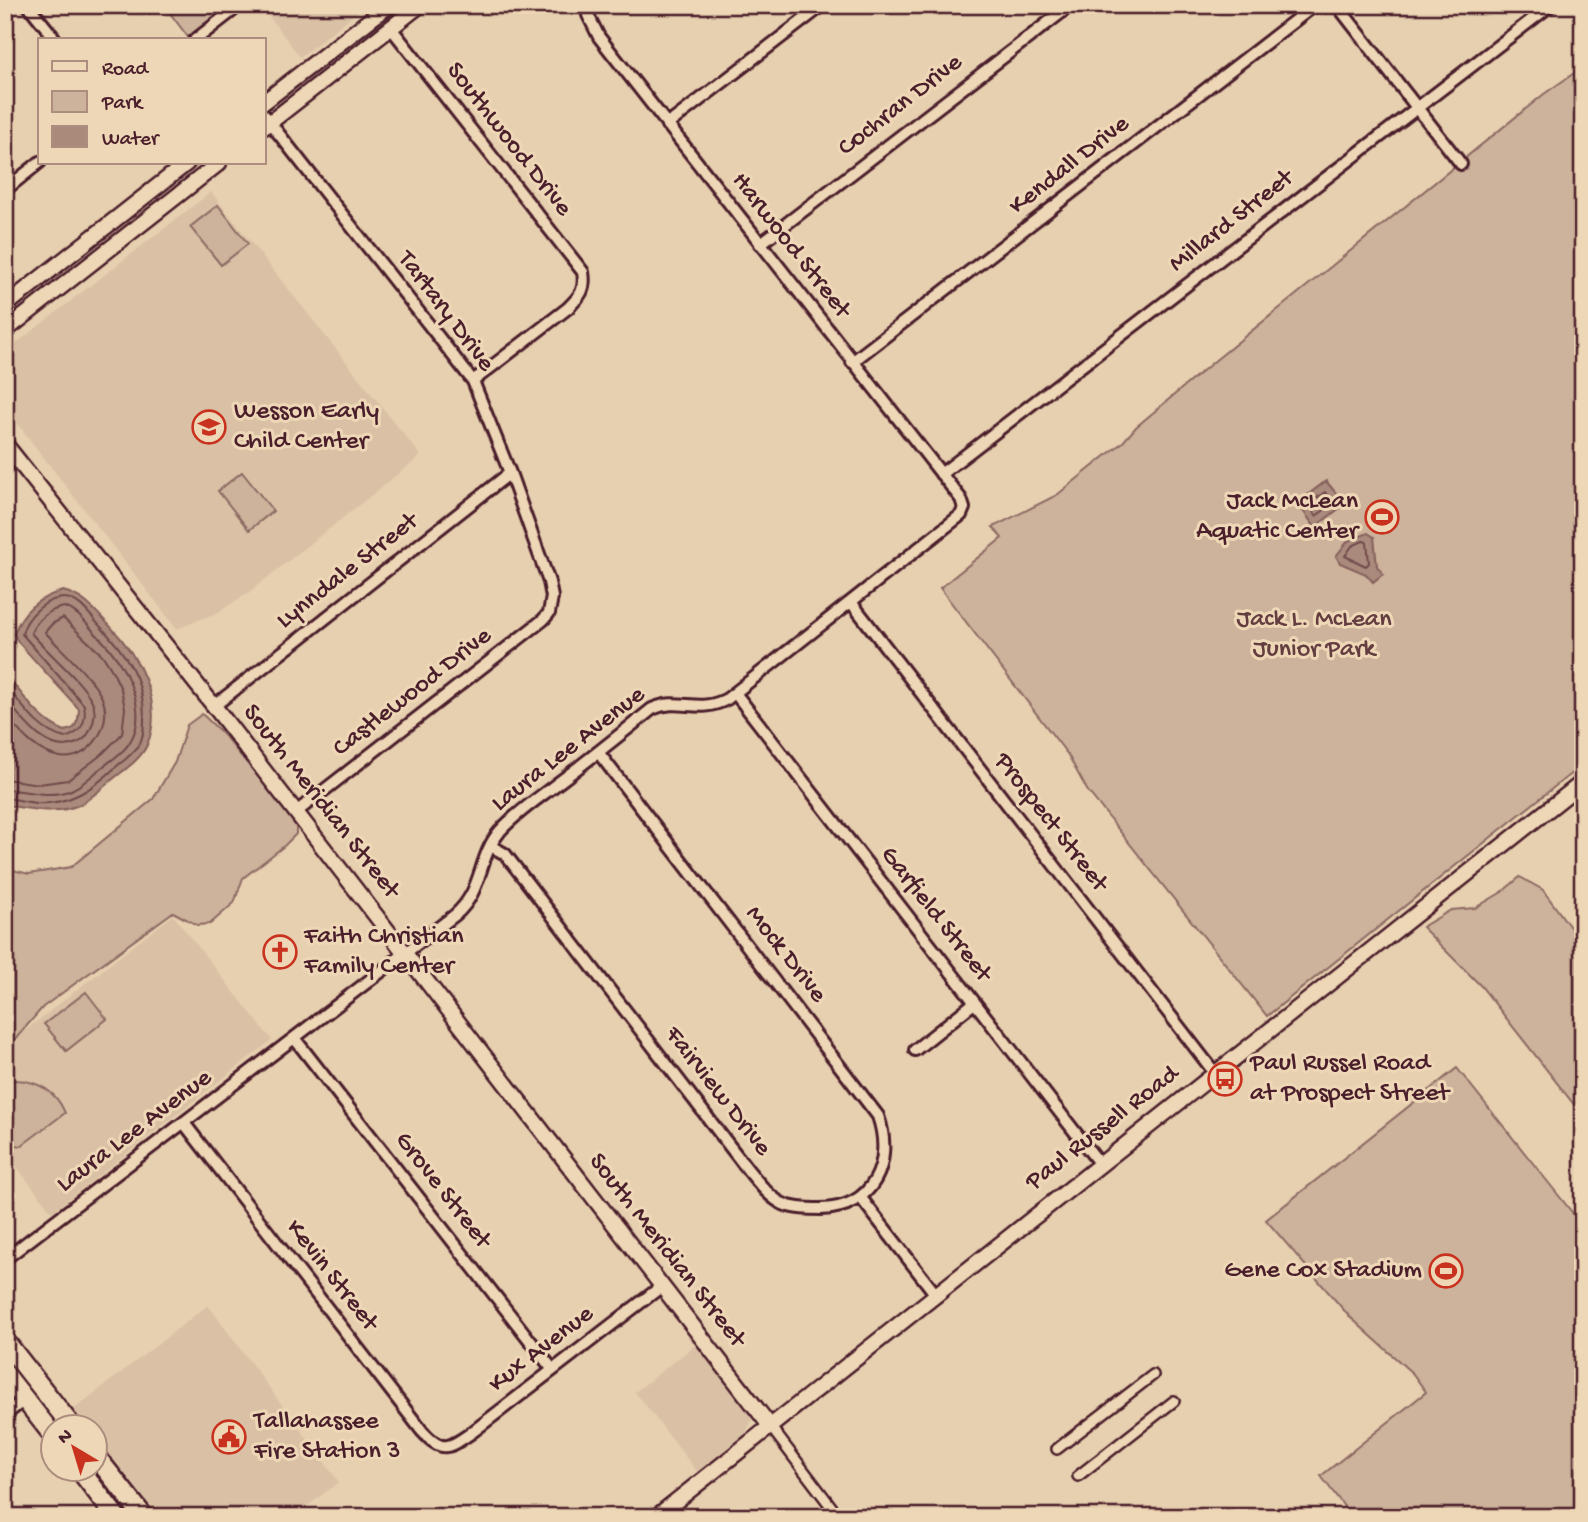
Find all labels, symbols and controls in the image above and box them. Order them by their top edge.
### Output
legend [38,38,266,164]
street label: Cochran Drive [833,48,970,164]
street label: Southwood Drive [438,57,578,224]
text: Road [102,58,150,83]
text: Park [101,92,145,117]
street label: Kendall Drive [1004,109,1137,223]
text: Water [102,128,160,153]
street label: Millard Street [1164,162,1302,280]
street label: Harwood Street [724,167,858,327]
street label: Tartary Drive [388,244,501,379]
place label: Wesson Early Child Center [234,397,379,458]
school or university icon: Wesson Early Child Center [190,408,228,446]
place label: Jack McLean Aquatic Center [1196,487,1361,548]
sports icon: Jack McLean Aquatic Center [1363,498,1401,536]
street label: Lynndale Street [271,506,427,637]
park label: Jack L. McLean Junior Park [1236,605,1392,666]
street label: Castlewood Drive [327,621,499,765]
street label: Laura Lee Avenue [486,680,653,820]
street label: South Meridian Street [235,699,407,907]
street label: Prospect Street [986,747,1115,901]
street label: Garfield Street [872,841,999,991]
street label: Mock Drive [737,900,833,1010]
place label: Faith Christian Family Center [303,922,464,983]
church icon: Faith Christian Family Center [261,933,299,971]
street label: Fairview Drive [656,1020,778,1163]
place label: Paul Russel Road at Prospect Street [1249,1049,1451,1110]
street label: Paul Russell Road [1020,1059,1187,1199]
bus stop icon: Paul Russel Road at Prospect Street [1206,1060,1244,1098]
street label: Laura Lee Avenue [51,1063,219,1201]
street label: Grove Street [387,1126,499,1257]
street label: South Meridian Street [581,1148,753,1356]
street label: Kevin Street [278,1214,386,1340]
sports icon: Gene Cox Stadium [1427,1252,1465,1290]
place label: Gene Cox Stadium [1224,1256,1422,1287]
street label: Kux Avenue [483,1299,601,1401]
place label: Tallahassee Fire Station 3 [252,1407,401,1468]
north arrow [38,1414,108,1484]
public building icon: Tallahassee Fire Station 3 [210,1418,248,1456]
text: N [54,1424,78,1450]

